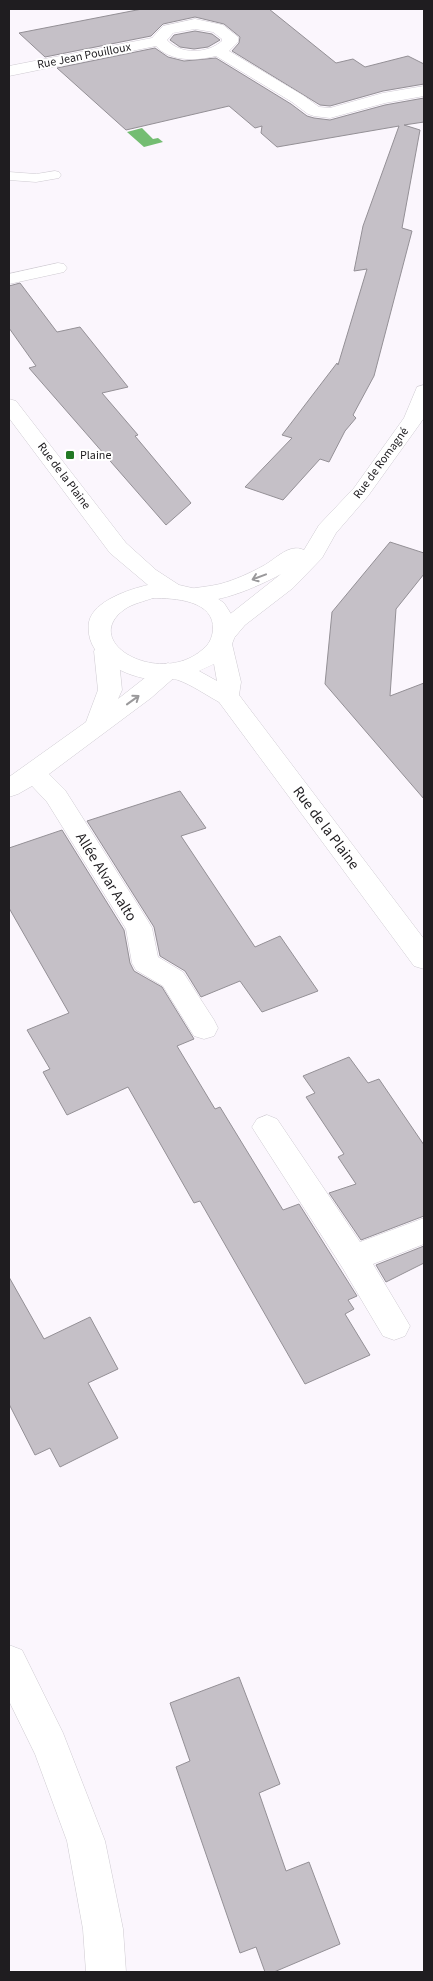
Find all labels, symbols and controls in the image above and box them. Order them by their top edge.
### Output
street label: Rue Jean Pouilloux [36,38,133,73]
street label: Rue de Romagné [349,424,413,502]
street label: Rue de la Plaine [33,439,95,513]
place label: Plaine [80,447,111,464]
marker: Plaine [64,449,76,461]
one-way arrow [251,573,267,582]
one-way arrow [126,695,140,705]
street label: Rue de la Plaine [288,782,364,874]
street label: Allée Alvar Aalto [70,829,142,925]

